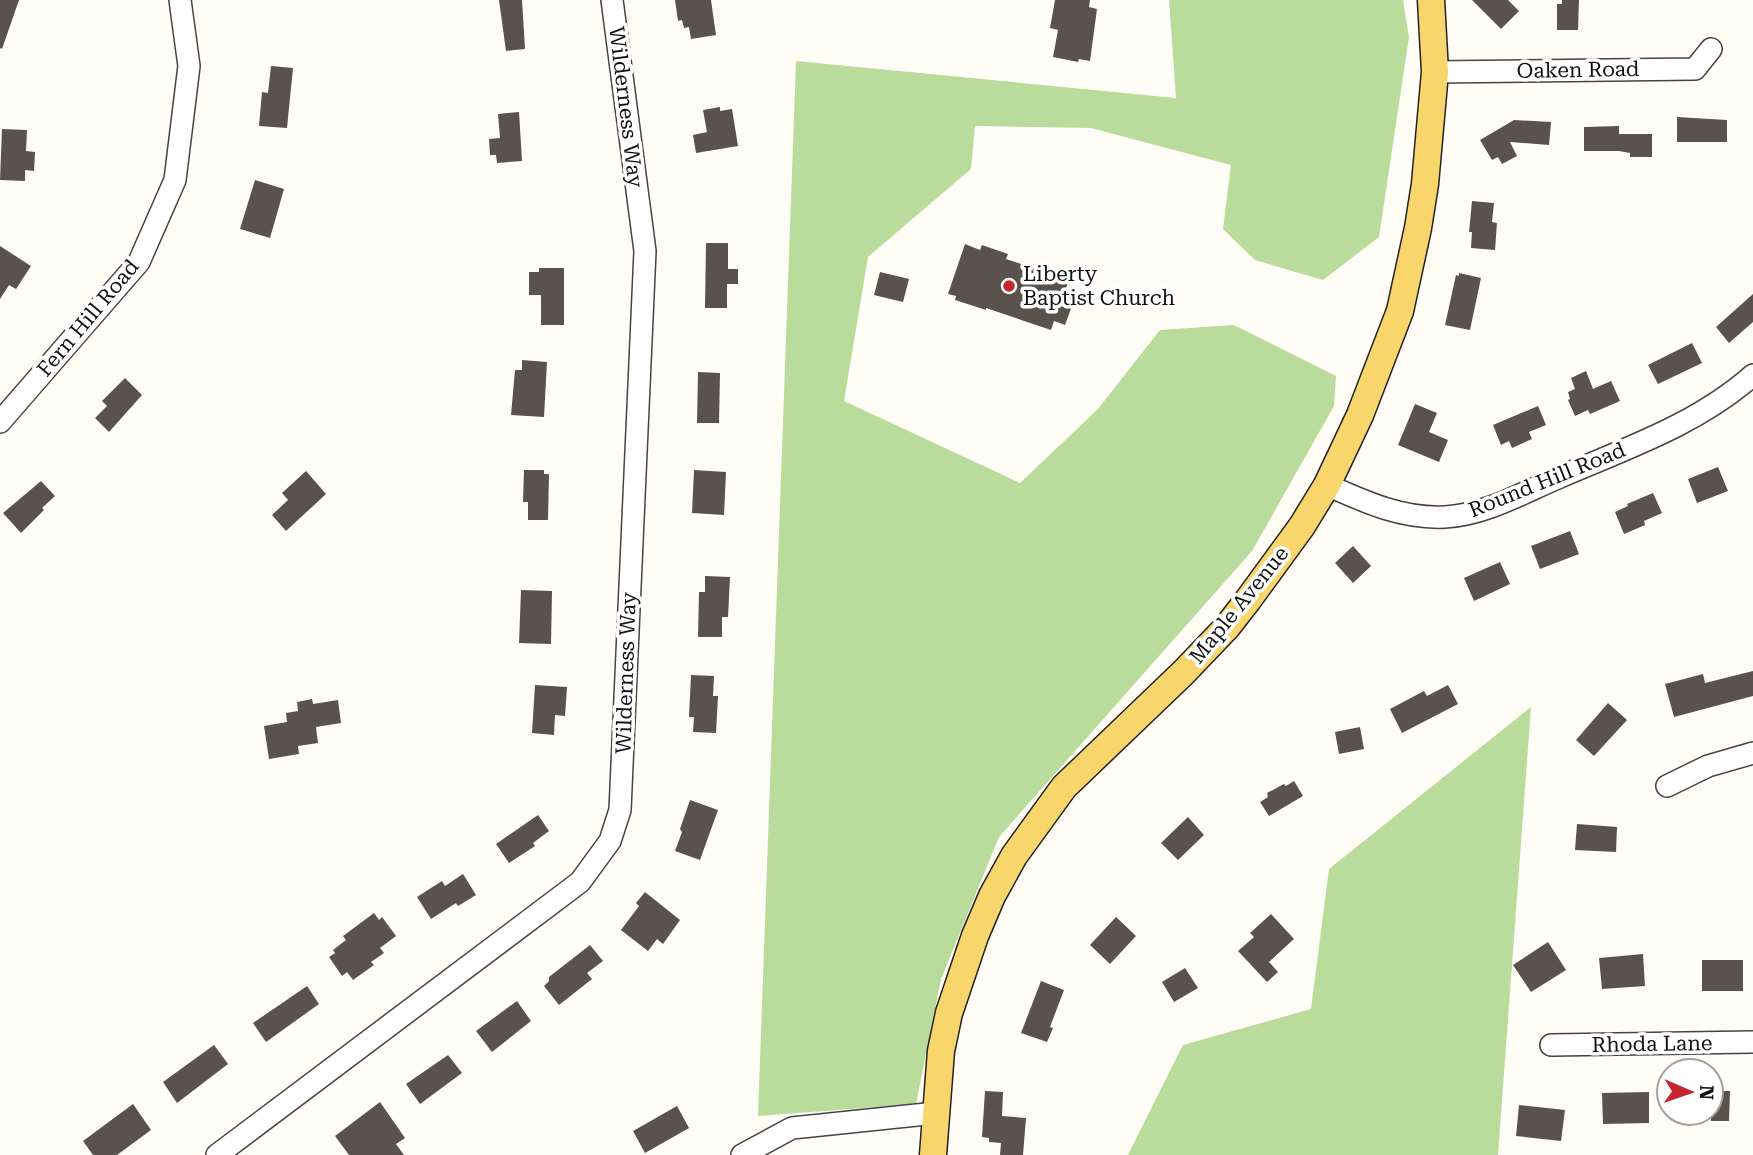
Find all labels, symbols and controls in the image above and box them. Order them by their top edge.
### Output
street label: Wilderness Way [604,25,648,189]
street label: Oaken Road [1516,57,1640,83]
street label: Fern Hill Road [32,254,144,381]
place label: Liberty Baptist Church [1023,262,1175,310]
marker: Liberty Baptist Church [1001,278,1017,294]
street label: Round Hill Road [1465,437,1629,522]
street label: Maple Avenue [1185,542,1293,668]
street label: Wilderness Way [611,591,641,754]
street label: Rhoda Lane [1591,1031,1713,1057]
north arrow [1655,1057,1725,1127]
text: N [1695,1085,1718,1101]

